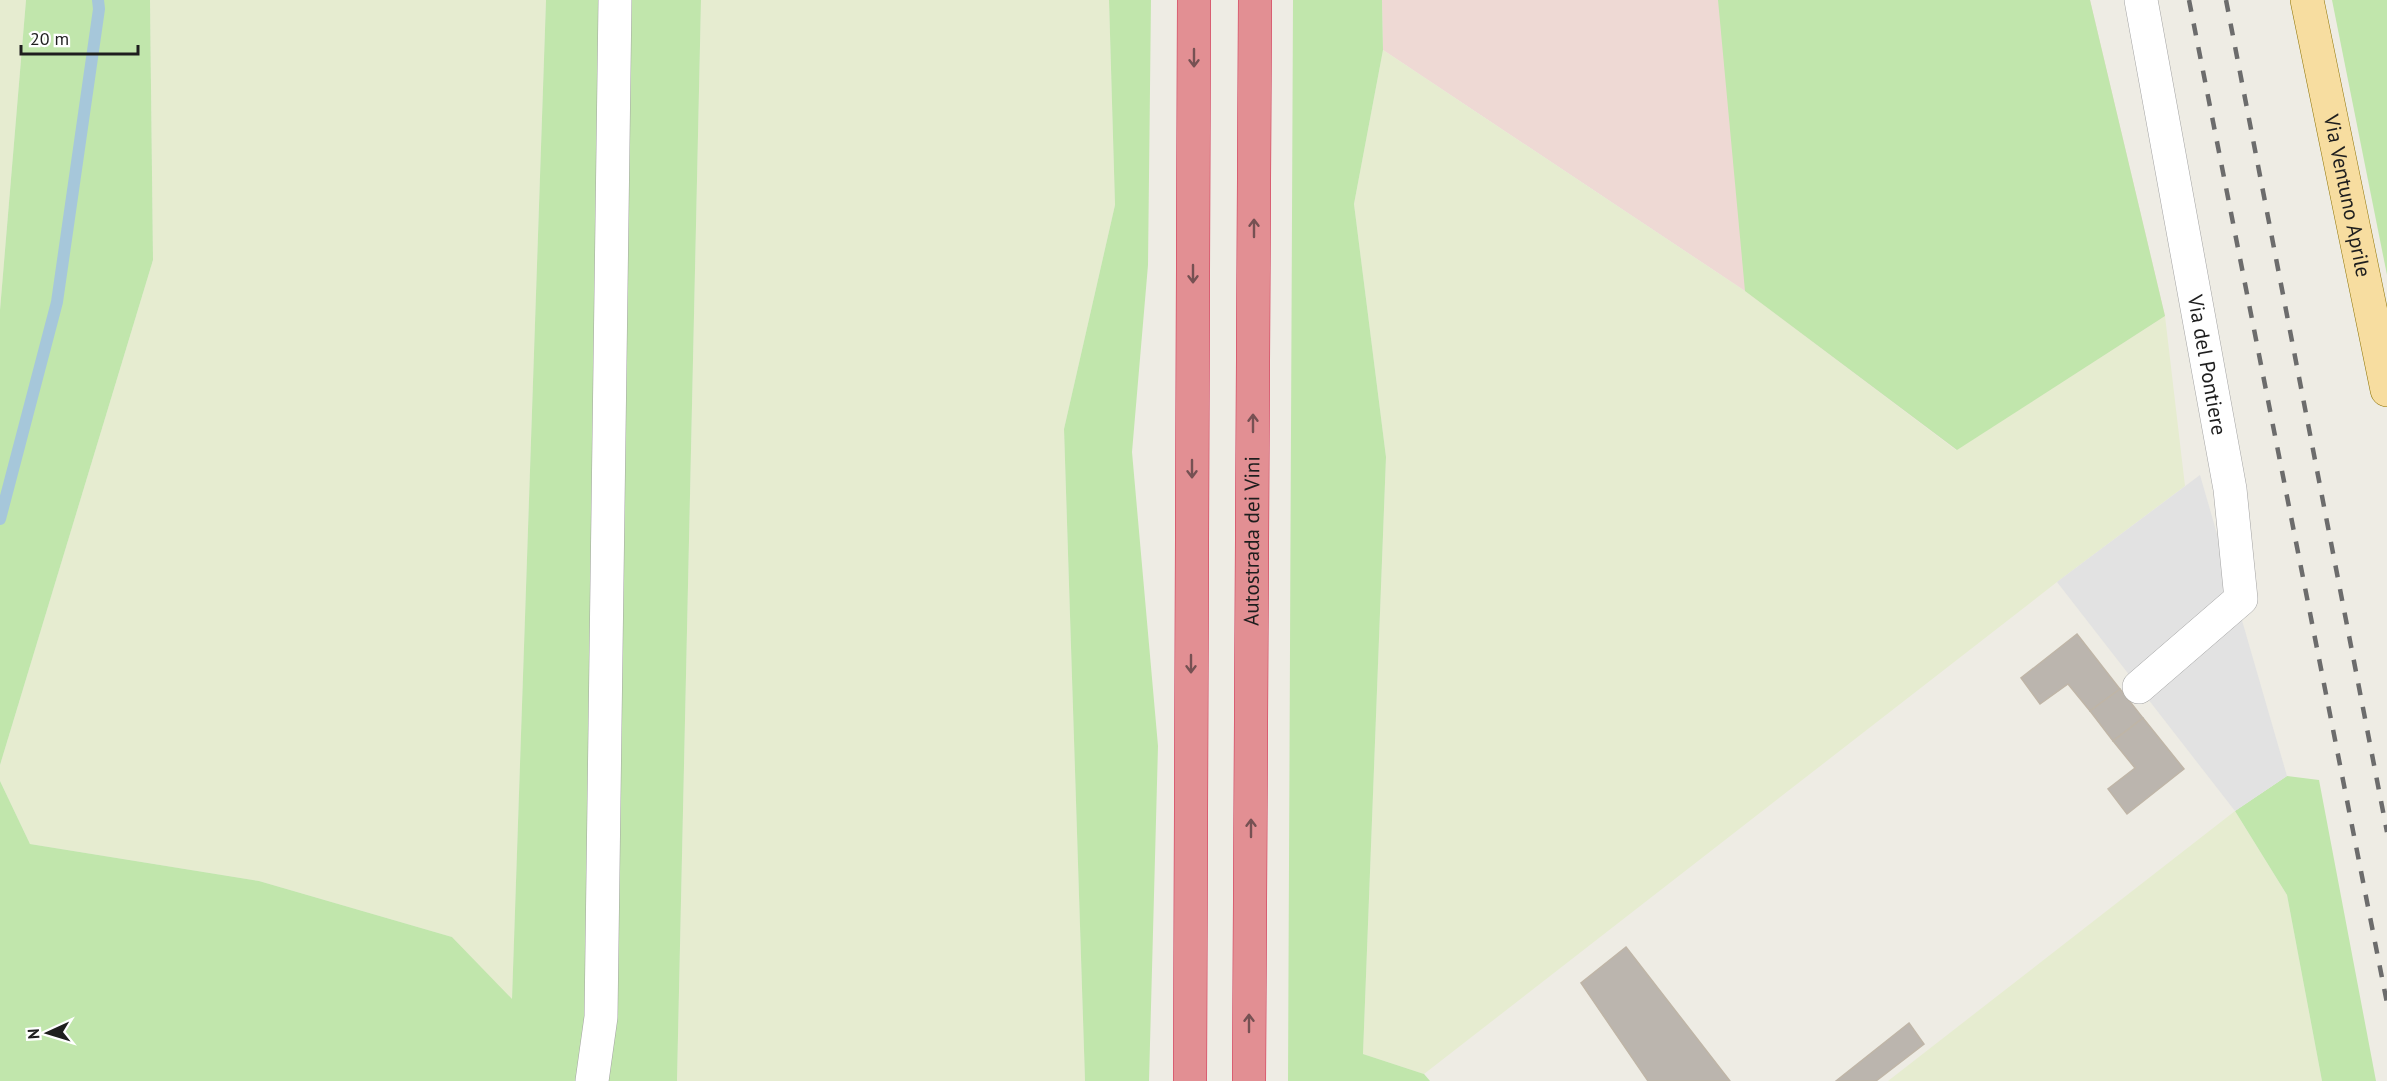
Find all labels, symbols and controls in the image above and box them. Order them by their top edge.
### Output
scale bar [21,18,138,56]
text: 20 m [30,27,69,50]
one-way arrow [1188,48,1200,68]
street label: Via Ventuno Aprile [2318,111,2378,279]
one-way arrow [1248,218,1260,238]
one-way arrow [1187,264,1199,284]
street label: Via del Pontiere [2182,292,2233,437]
one-way arrow [1247,413,1259,433]
street label: Autostrada dei Vini [1238,456,1265,626]
one-way arrow [1186,459,1198,479]
one-way arrow [1186,654,1197,674]
one-way arrow [1245,818,1256,838]
north arrow [18,1003,78,1063]
one-way arrow [1244,1013,1255,1033]
text: N [23,1028,43,1040]

